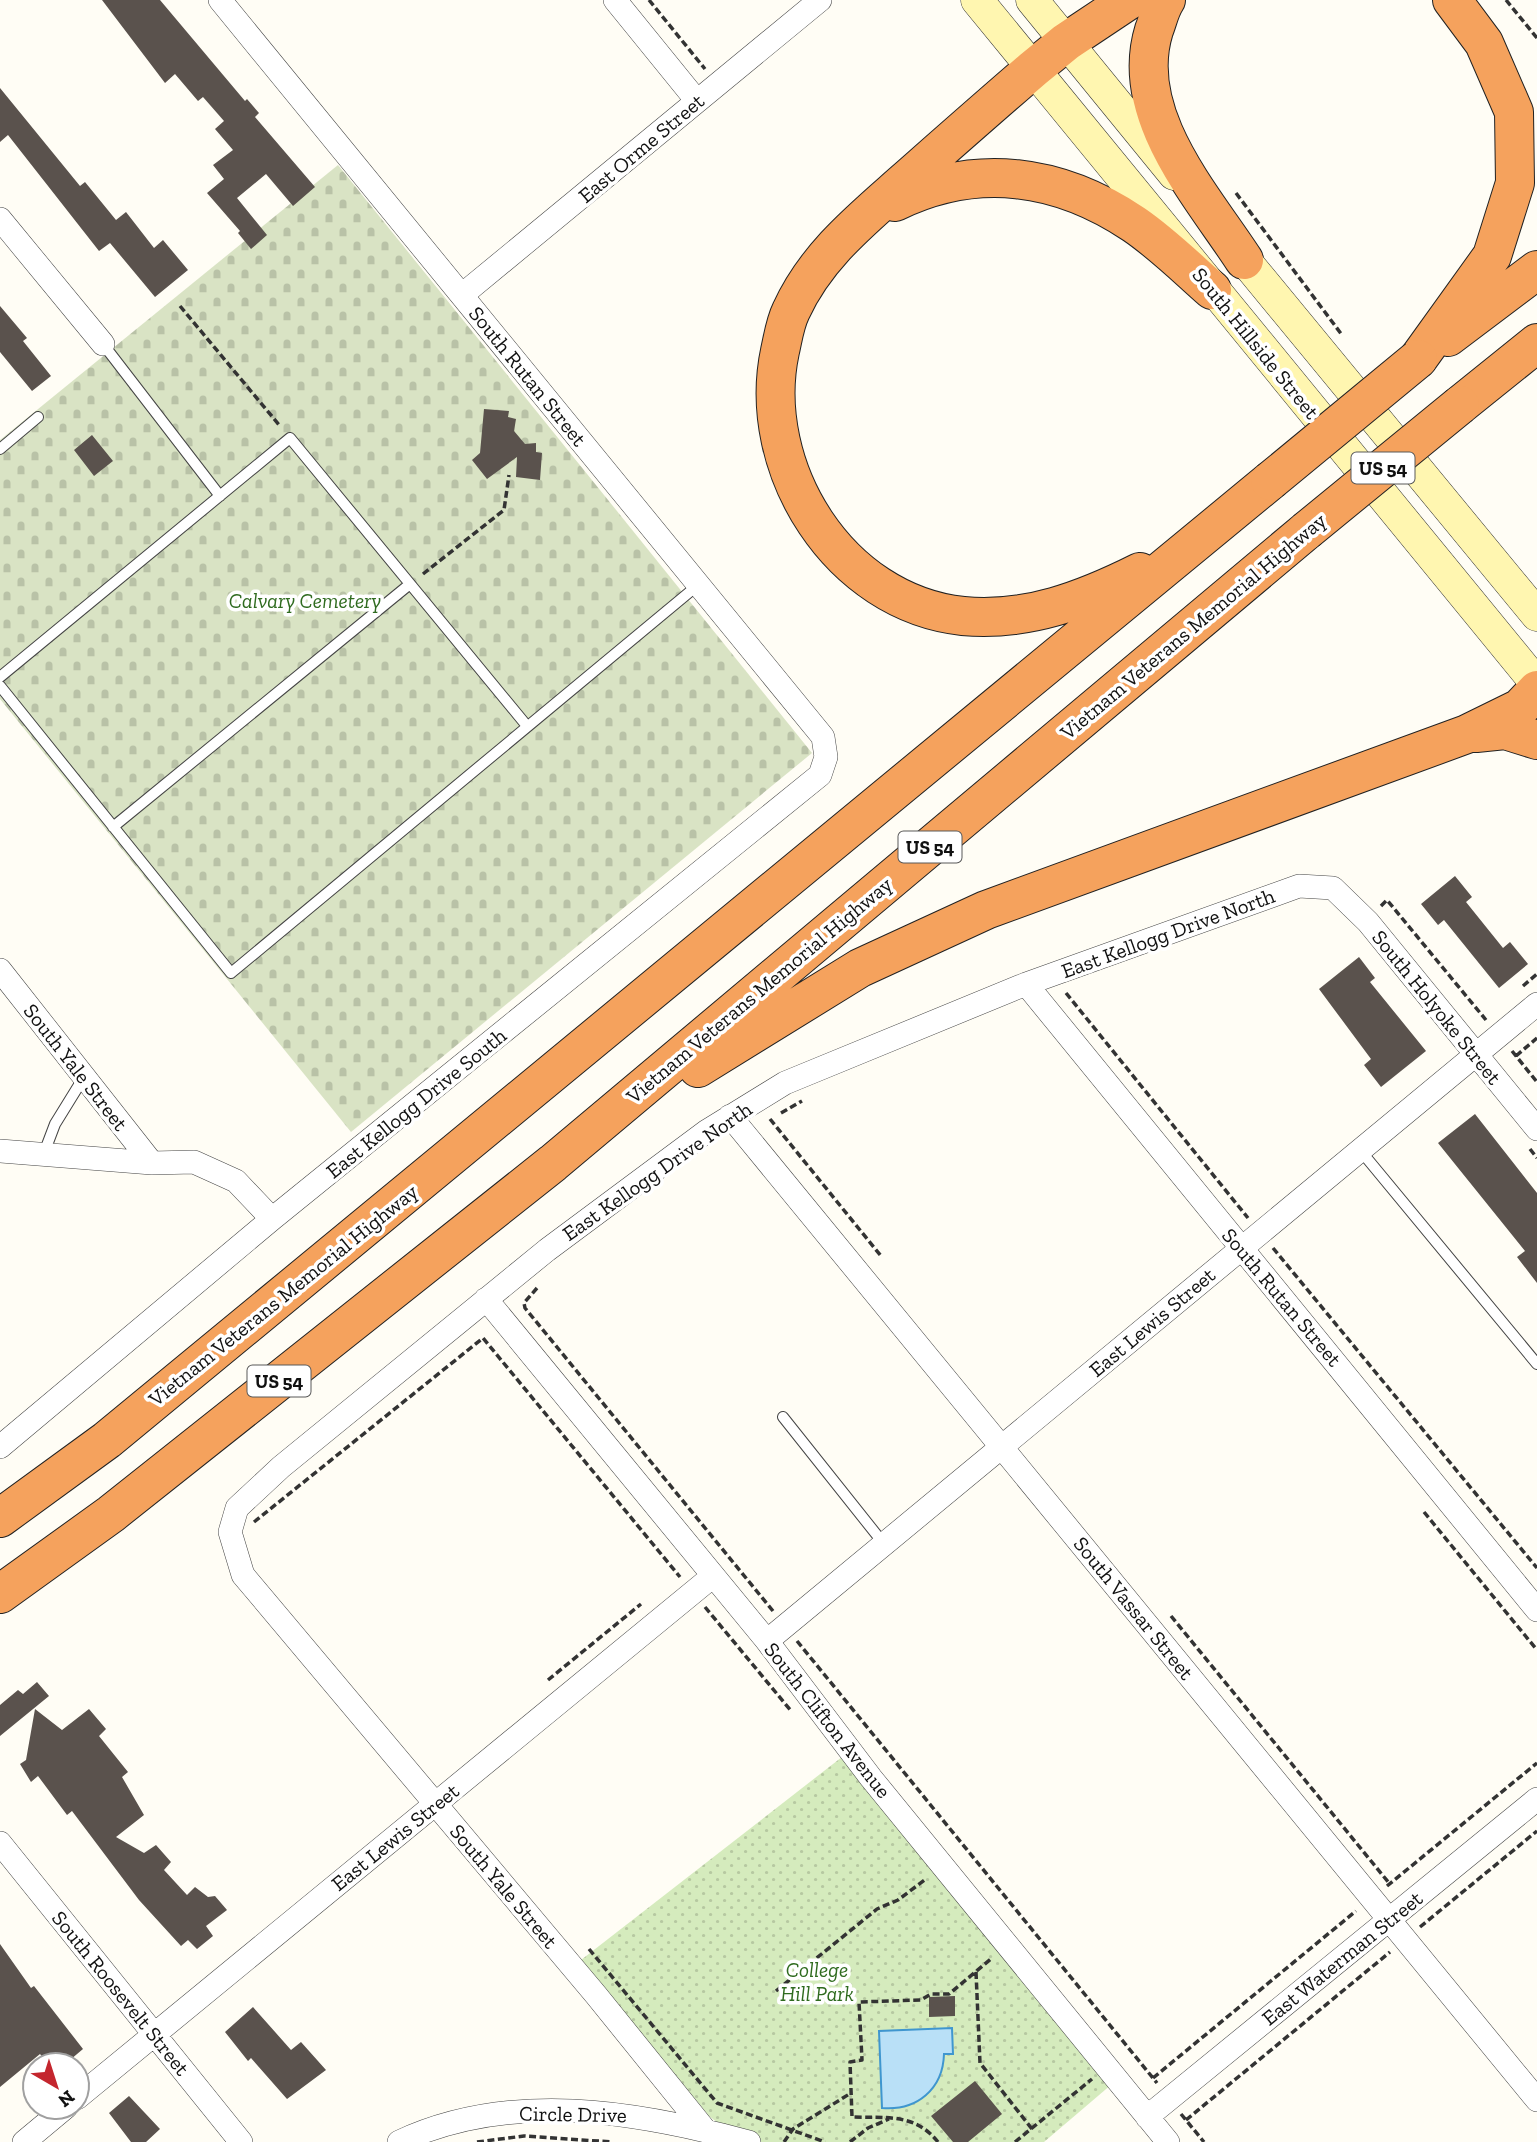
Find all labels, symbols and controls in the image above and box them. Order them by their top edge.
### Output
street label: East Orme Street [573,88,709,208]
street label: South Hillside Street [1187,262,1325,424]
street label: South Rutan Street [464,301,592,451]
road number: US 54 [1352,453,1414,484]
street label: Vietnam Veterans Memorial Highway [1054,507,1331,745]
park label: Calvary Cemetery [229,588,381,613]
road number: US 54 [898,832,962,862]
street label: Vietnam Veterans Memorial Highway [620,871,897,1109]
street label: East Kellogg Drive North [1058,883,1278,983]
street label: South Holyoke Street [1367,925,1507,1089]
street label: South Yale Street [19,999,133,1136]
street label: East Kellogg Drive South [321,1023,511,1183]
street label: East Kellogg Drive North [558,1096,757,1246]
street label: Vietnam Veterans Memorial Highway [143,1178,423,1412]
street label: South Rutan Street [1217,1223,1347,1371]
street label: East Lewis Street [1084,1262,1220,1382]
road number: US 54 [247,1366,310,1396]
street label: South Vassar Street [1069,1531,1199,1685]
street label: South Clifton Avenue [759,1637,897,1803]
street label: East Lewis Street [326,1778,464,1896]
street label: South Yale Street [445,1819,563,1953]
street label: East Waterman Street [1257,1885,1427,2030]
street label: South Roosevelt Street [47,1906,195,2080]
park label: College Hill Park [780,1957,854,2006]
north arrow [21,2051,91,2121]
text: N [54,2085,79,2112]
street label: Circle Drive [519,2101,627,2127]

